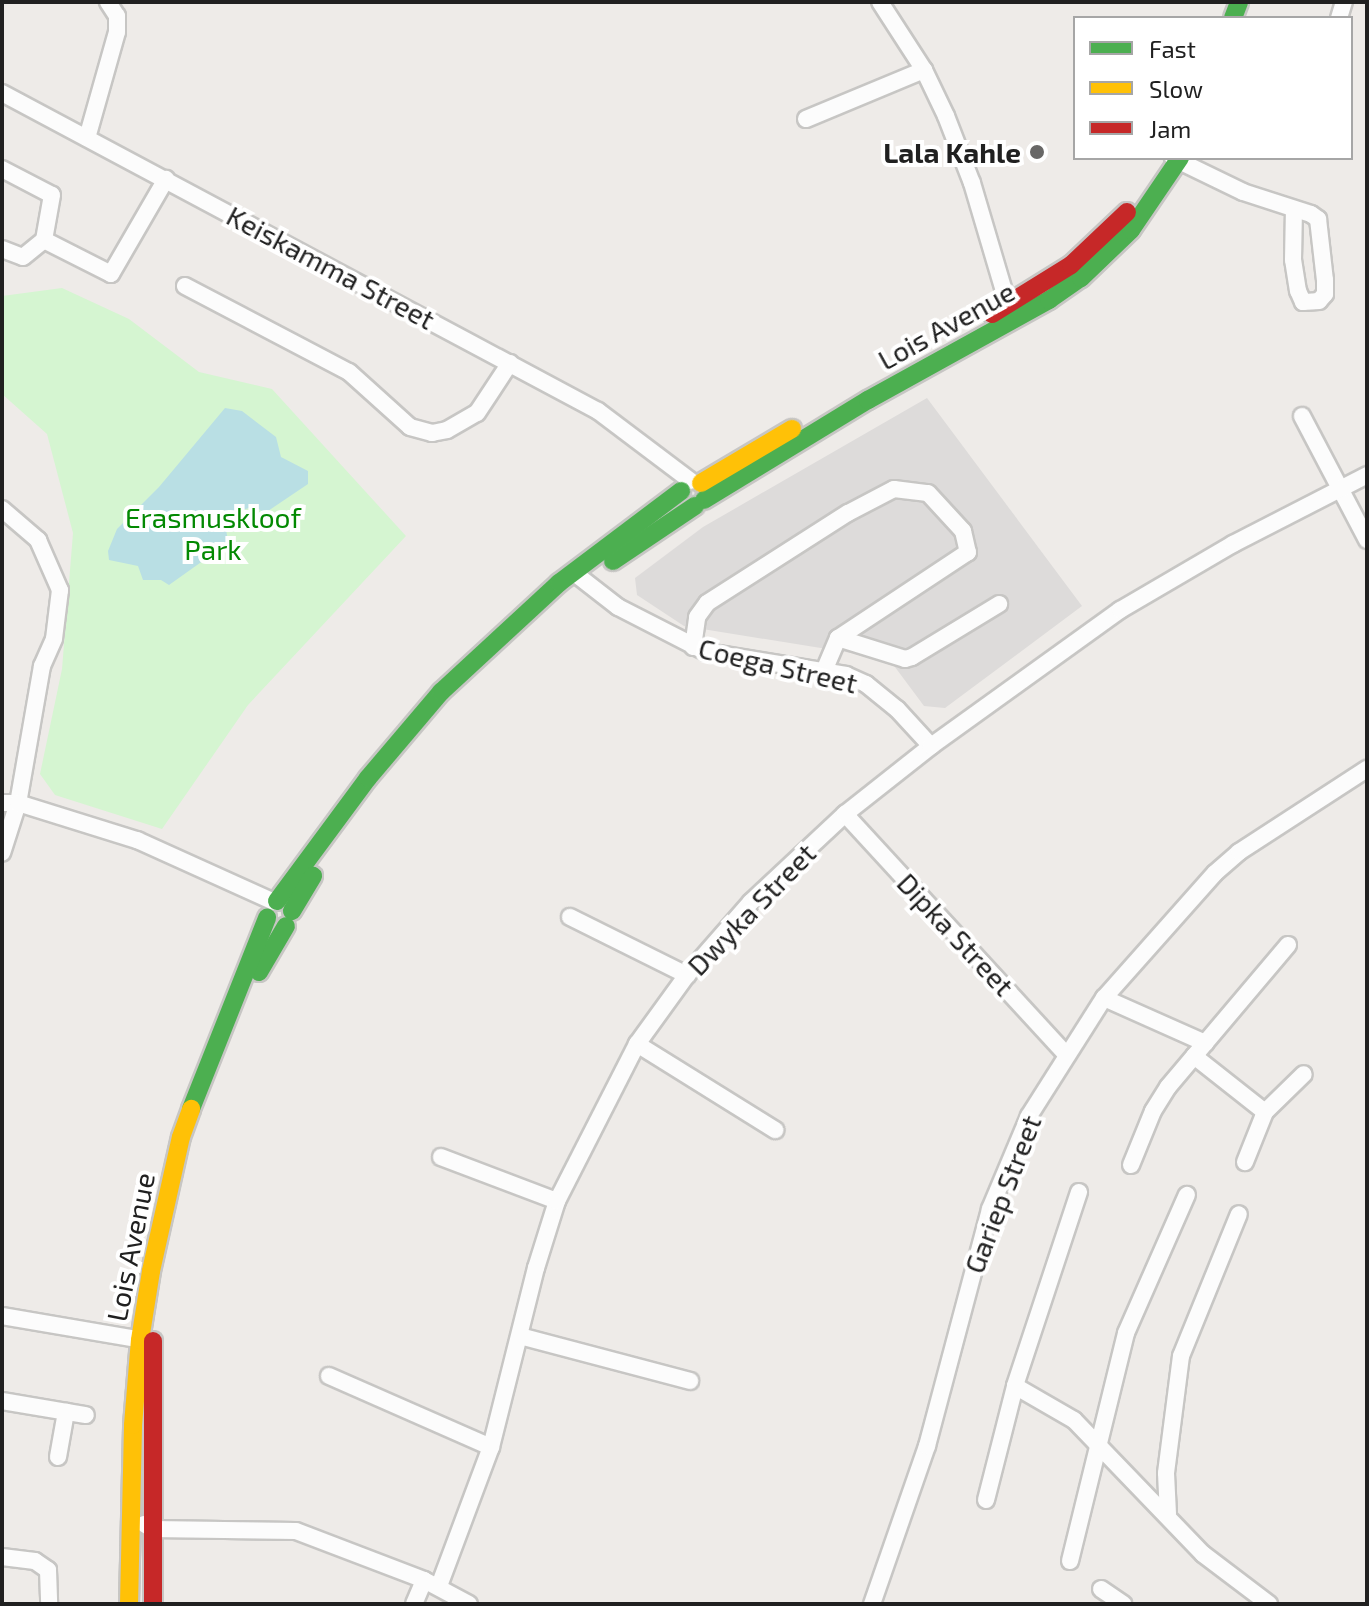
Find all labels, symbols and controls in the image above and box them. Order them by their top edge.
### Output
legend [1073,16,1353,160]
text: Fast [1149,34,1196,63]
text: Slow [1149,74,1203,103]
text: Jam [1149,114,1191,143]
place label: Lala Kahle [883,135,1021,169]
marker: Lala Kahle [1028,143,1046,161]
street label: Keiskamma Street [221,198,441,336]
street label: Lois Avenue [872,274,1020,376]
park label: Erasmuskloof Park [125,500,301,566]
street label: Coega Street [695,630,861,700]
street label: Dwyka Street [680,836,822,982]
street label: Dipka Street [891,866,1021,1002]
street label: Gariep Street [956,1110,1048,1278]
street label: Lois Avenue [99,1169,161,1325]

